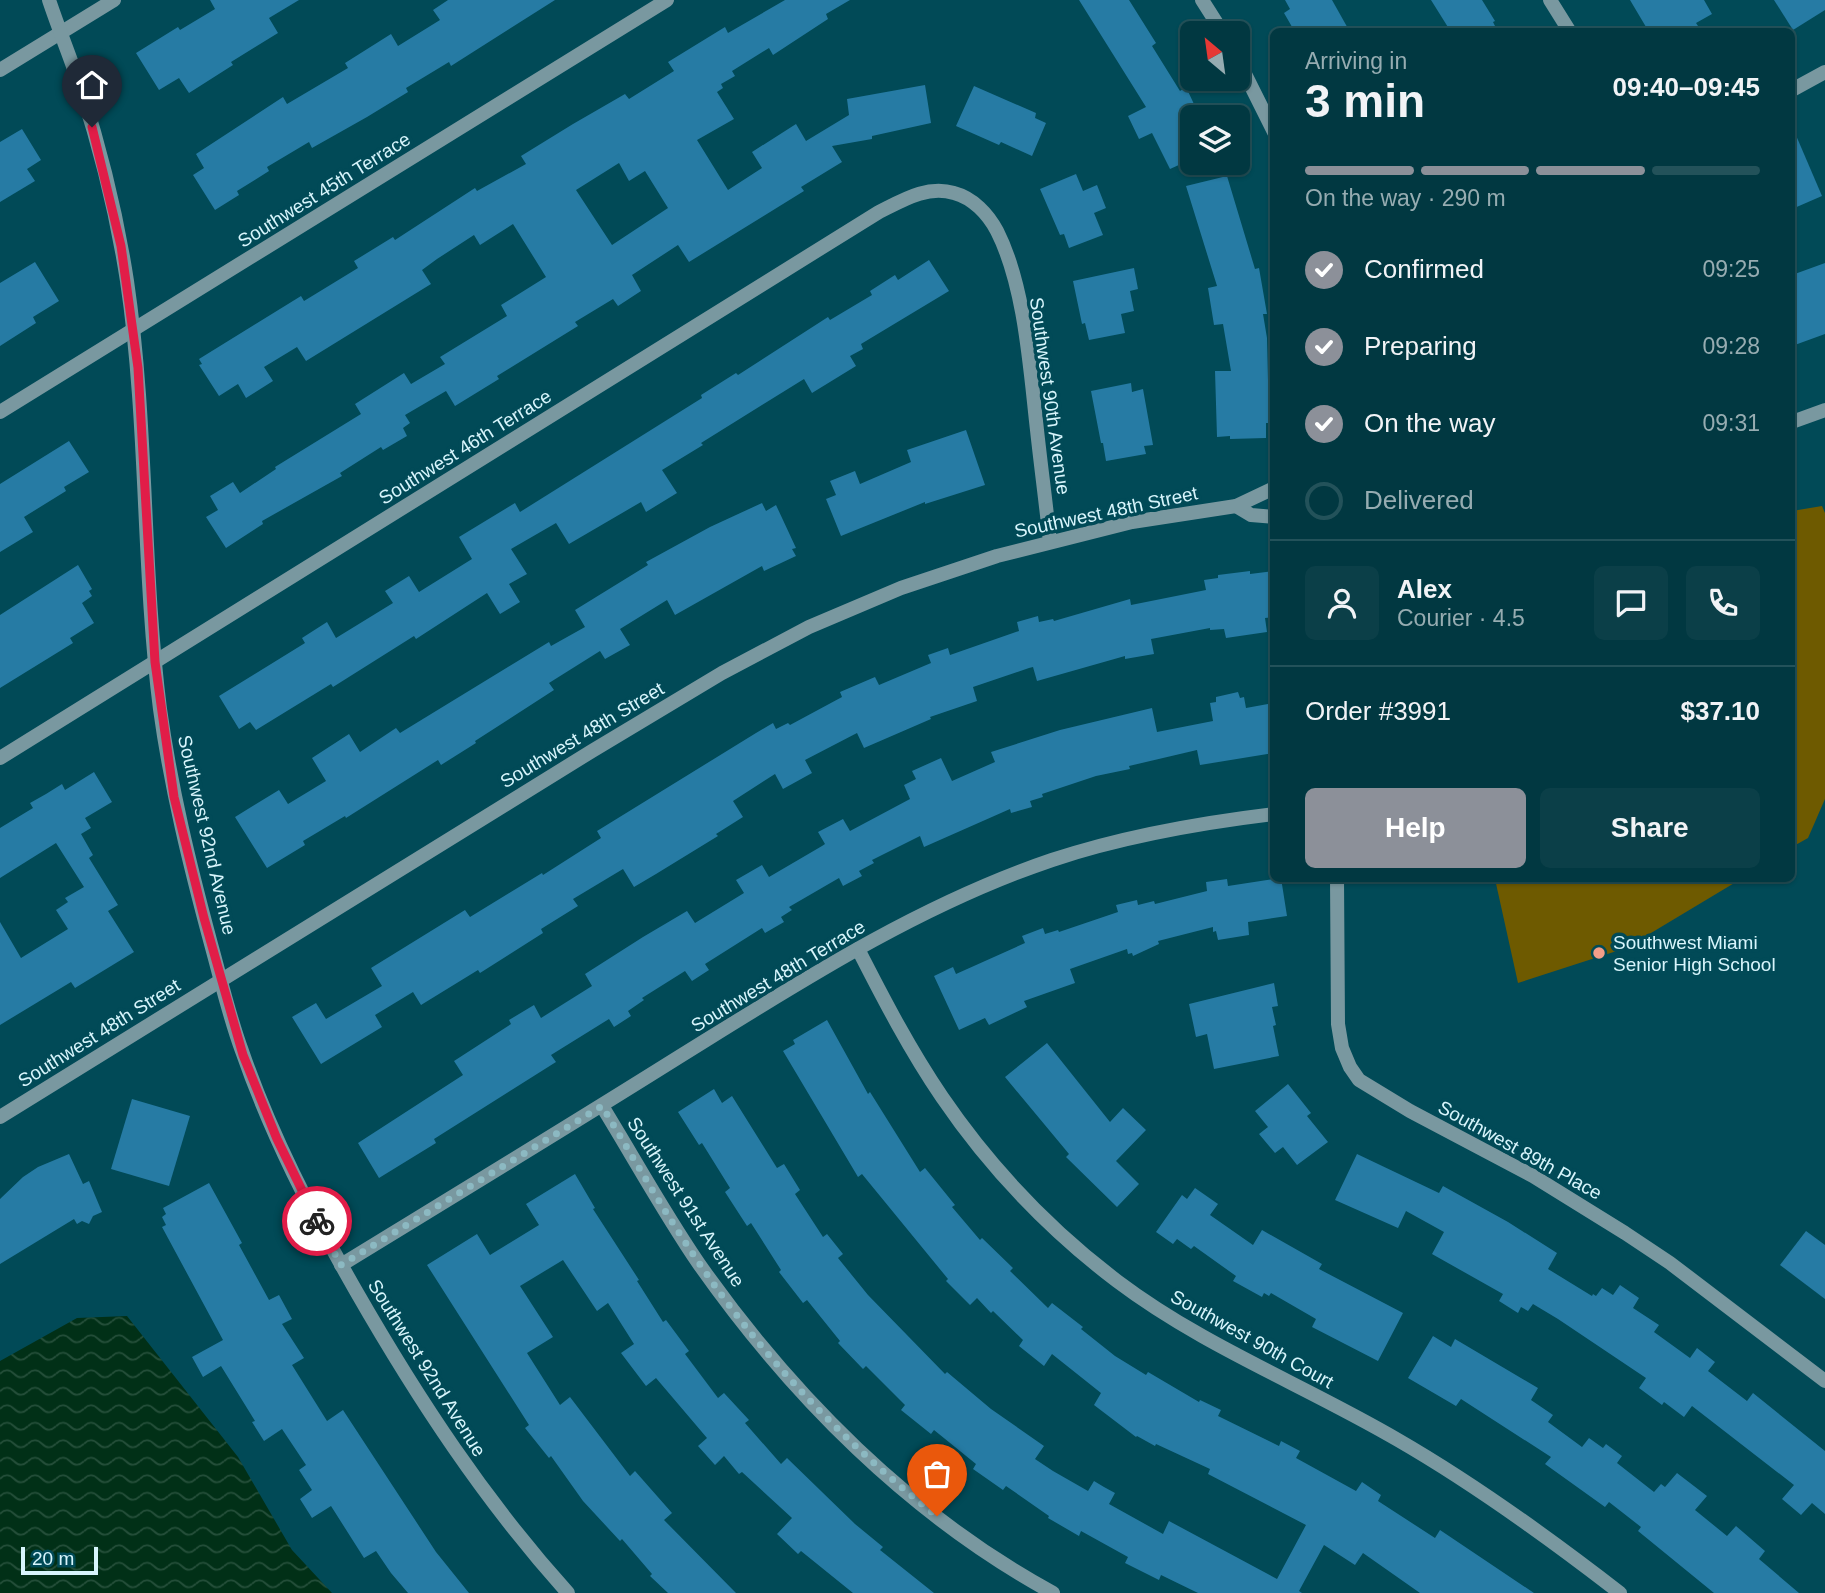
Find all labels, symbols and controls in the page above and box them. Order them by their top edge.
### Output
north arrow [1180,21,1250,91]
map controls [1180,21,1250,175]
text: Arriving in [1305,48,1407,74]
pin [62,55,122,127]
icon: home [73,66,111,104]
text: 09:40–09:45 [1613,72,1760,102]
text: 3 min [1305,75,1425,127]
button: layers [1180,105,1250,175]
street label: Southwest 45th Terrace [234,128,414,252]
text: On the way · 290 m [1305,185,1506,211]
icon: check [1305,251,1343,289]
text: Confirmed [1364,254,1484,284]
text: 09:25 [1702,256,1760,282]
street label: Southwest 90th Avenue [1026,296,1074,496]
icon: check [1305,328,1343,366]
text: Preparing [1364,331,1477,361]
text: 09:28 [1702,333,1760,359]
street label: Southwest 46th Terrace [375,385,555,509]
icon: check [1305,405,1343,443]
text: On the way [1364,408,1496,438]
text: 09:31 [1702,410,1760,436]
street label: Southwest 48th Street [1012,482,1200,542]
text: Delivered [1364,485,1474,515]
button: person [1305,566,1379,640]
button: chat [1594,566,1668,640]
button: phone [1686,566,1760,640]
text: Alex [1397,574,1452,604]
text: Courier · 4.5 [1397,605,1525,631]
street label: Southwest 48th Street [496,677,668,792]
text: Order #3991 [1305,696,1451,726]
text: $37.10 [1680,696,1760,726]
street label: Southwest 92nd Avenue [174,733,240,937]
button: Help [1305,788,1526,868]
button: Share [1540,788,1760,868]
street label: Southwest 48th Terrace [687,916,869,1036]
place label: Southwest Miami Senior High School [1613,932,1776,975]
marker: Southwest Miami Senior High School [1591,945,1607,961]
street label: Southwest 48th Street [14,974,184,1091]
street label: Southwest 89th Place [1435,1096,1605,1204]
street label: Southwest 91st Avenue [623,1113,749,1291]
courier [282,1186,352,1256]
icon: bike [298,1202,336,1240]
street label: Southwest 92nd Avenue [364,1276,490,1460]
street label: Southwest 90th Court [1167,1286,1338,1393]
pin [907,1444,967,1516]
icon: bag [918,1455,956,1493]
scale bar [21,1544,98,1576]
text: 20 m [32,1548,74,1569]

